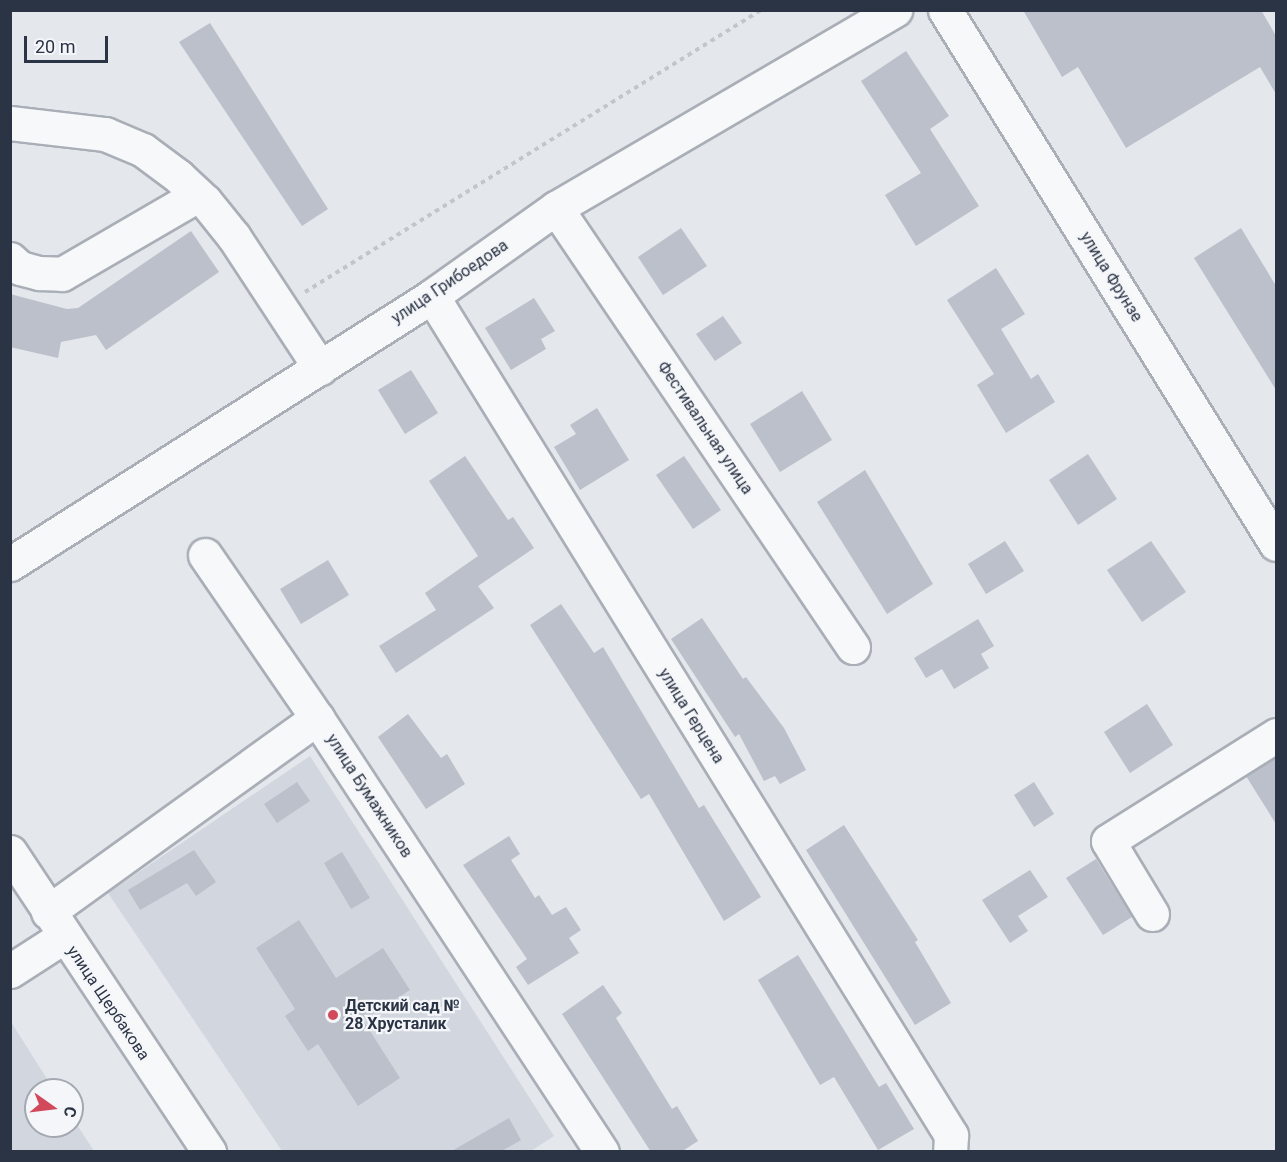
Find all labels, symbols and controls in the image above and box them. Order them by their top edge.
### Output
scale bar [27,24,111,62]
text: 20 m [35,36,75,57]
street label: улица Фрунзе [1076,228,1146,326]
street label: улица Грибоедова [388,236,512,328]
street label: Фестивальная улица [653,358,757,498]
street label: улица Герцена [654,665,728,767]
street label: улица Бумажников [322,731,416,861]
street label: улица Щербакова [63,942,153,1064]
place label: Детский сад № 28 Хрусталик [345,996,460,1034]
marker: Детский сад № 28 Хрусталик [326,1008,340,1022]
north arrow [24,1078,84,1138]
text: С [60,1105,80,1119]

